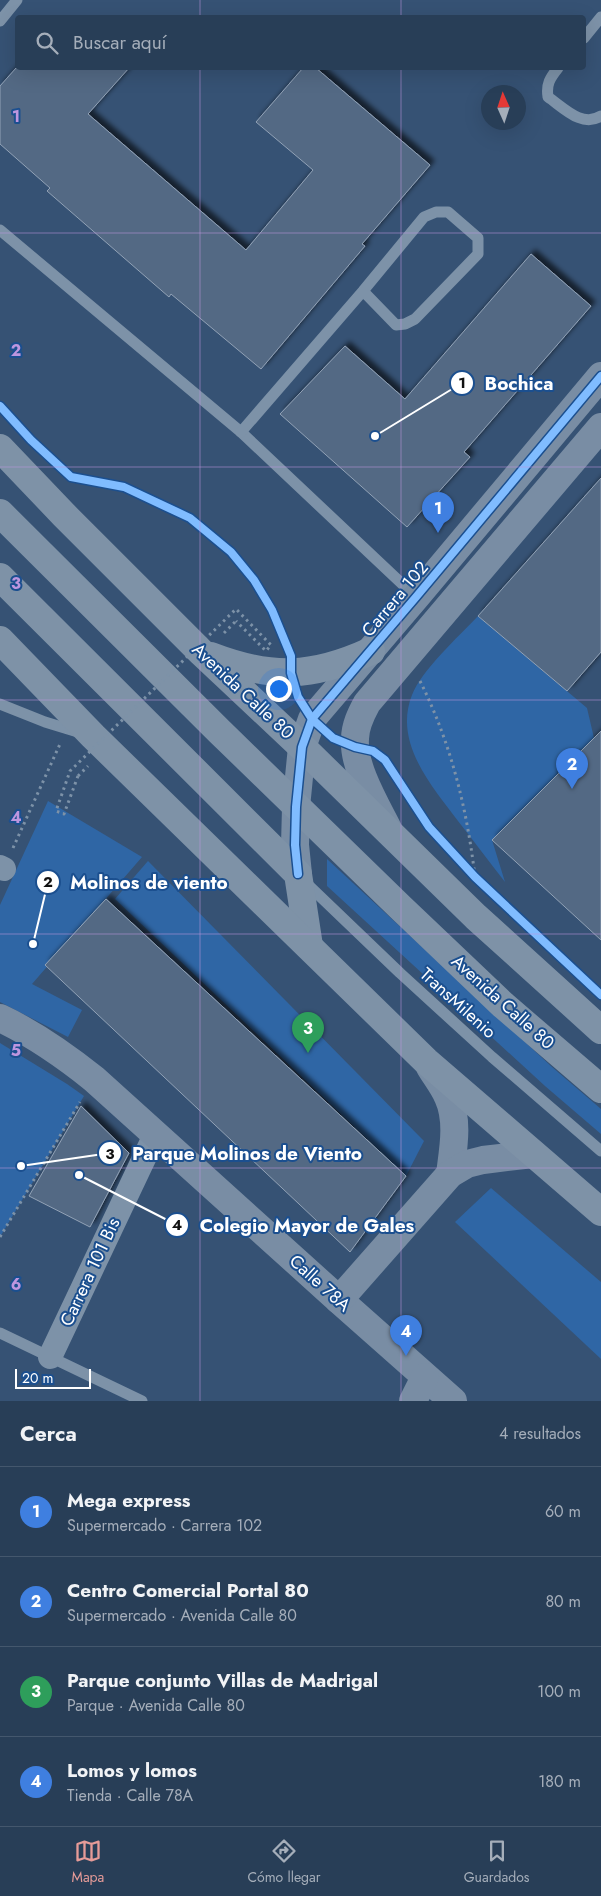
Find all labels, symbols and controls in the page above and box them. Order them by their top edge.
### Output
search box [15,15,586,70]
icon: search [33,29,61,57]
text: Buscar aquí [73,29,167,56]
north arrow [481,85,526,130]
text: 1 [12,105,20,128]
text: 2 [11,339,21,362]
callout: Bochica [450,366,564,400]
text: Bochica [485,370,553,397]
text: 1 [458,372,466,394]
pin: 1 [422,492,454,533]
street label: Carrera 102 [356,556,434,642]
text: 3 [11,572,21,595]
street label: Avenida Calle 80 [186,637,300,745]
your location [266,676,292,702]
pin: 2 [556,748,588,789]
text: 4 [10,806,22,829]
callout: Molinos de viento [36,865,238,899]
text: Molinos de viento [70,869,228,896]
text: 2 [43,871,53,893]
street label: Avenida Calle 80 [446,949,560,1056]
street label: TransMilenio [414,962,502,1045]
pin: 3 [292,1012,324,1053]
text: 5 [11,1039,21,1062]
callout: Parque Molinos de Viento [97,1136,372,1170]
text: Parque Molinos de Viento [132,1140,362,1167]
text: 3 [105,1143,115,1165]
callout: Colegio Mayor de Gales [165,1208,424,1242]
text: Colegio Mayor de Gales [200,1212,415,1239]
street label: Carrera 101 Bis [54,1214,126,1330]
text: 4 [172,1214,182,1236]
street label: Calle 78A [283,1248,357,1318]
text: 6 [11,1273,21,1296]
pin: 4 [390,1315,422,1356]
scale bar [15,1366,91,1389]
text: 20 m [22,1368,54,1388]
text: Cerca [20,1419,77,1449]
text: 4 resultados [499,1422,581,1445]
text: Mega express [67,1487,191,1514]
text: 1 [32,1500,40,1523]
text: 60 m [545,1500,581,1523]
text: Supermercado · Carrera 102 [67,1514,262,1537]
text: Centro Comercial Portal 80 [67,1577,309,1604]
text: 2 [31,1590,41,1613]
text: 80 m [545,1590,581,1613]
text: Supermercado · Avenida Calle 80 [67,1604,297,1627]
text: Parque conjunto Villas de Madrigal [67,1667,378,1694]
text: 3 [31,1680,41,1703]
text: 100 m [537,1680,581,1703]
text: Parque · Avenida Calle 80 [67,1694,245,1717]
text: Lomos y lomos [67,1757,197,1784]
text: 4 [30,1770,42,1793]
text: 180 m [538,1770,581,1793]
text: Tienda · Calle 78A [67,1784,193,1807]
tab: Mapa [72,1837,104,1887]
tab: Cómo llegar [247,1837,321,1887]
tab: Guardados [464,1837,529,1887]

